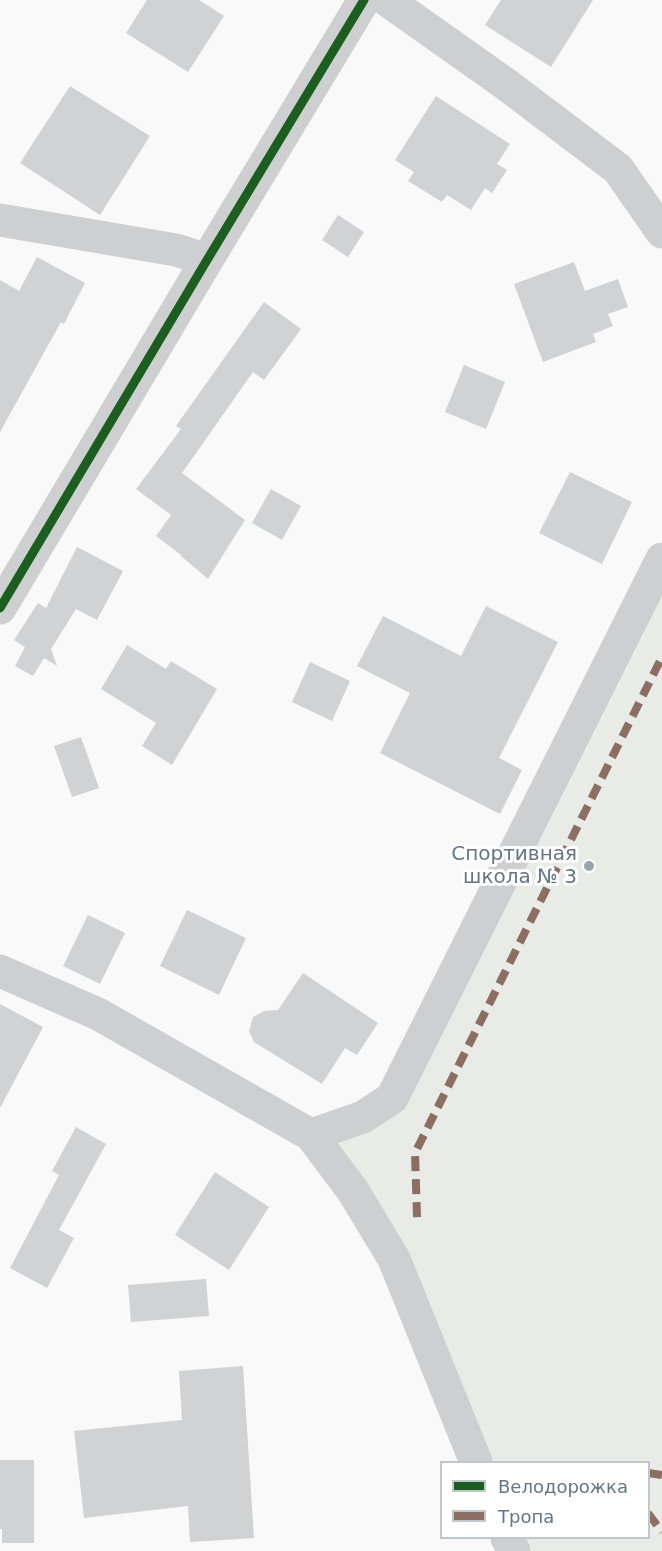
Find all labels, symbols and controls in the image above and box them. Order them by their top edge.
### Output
place label: Спортивная школа № 3 [451,843,577,890]
marker: Спортивная школа № 3 [582,859,596,873]
legend [440,1461,650,1539]
text: Велодорожка [498,1476,628,1497]
text: Тропа [498,1506,554,1527]

